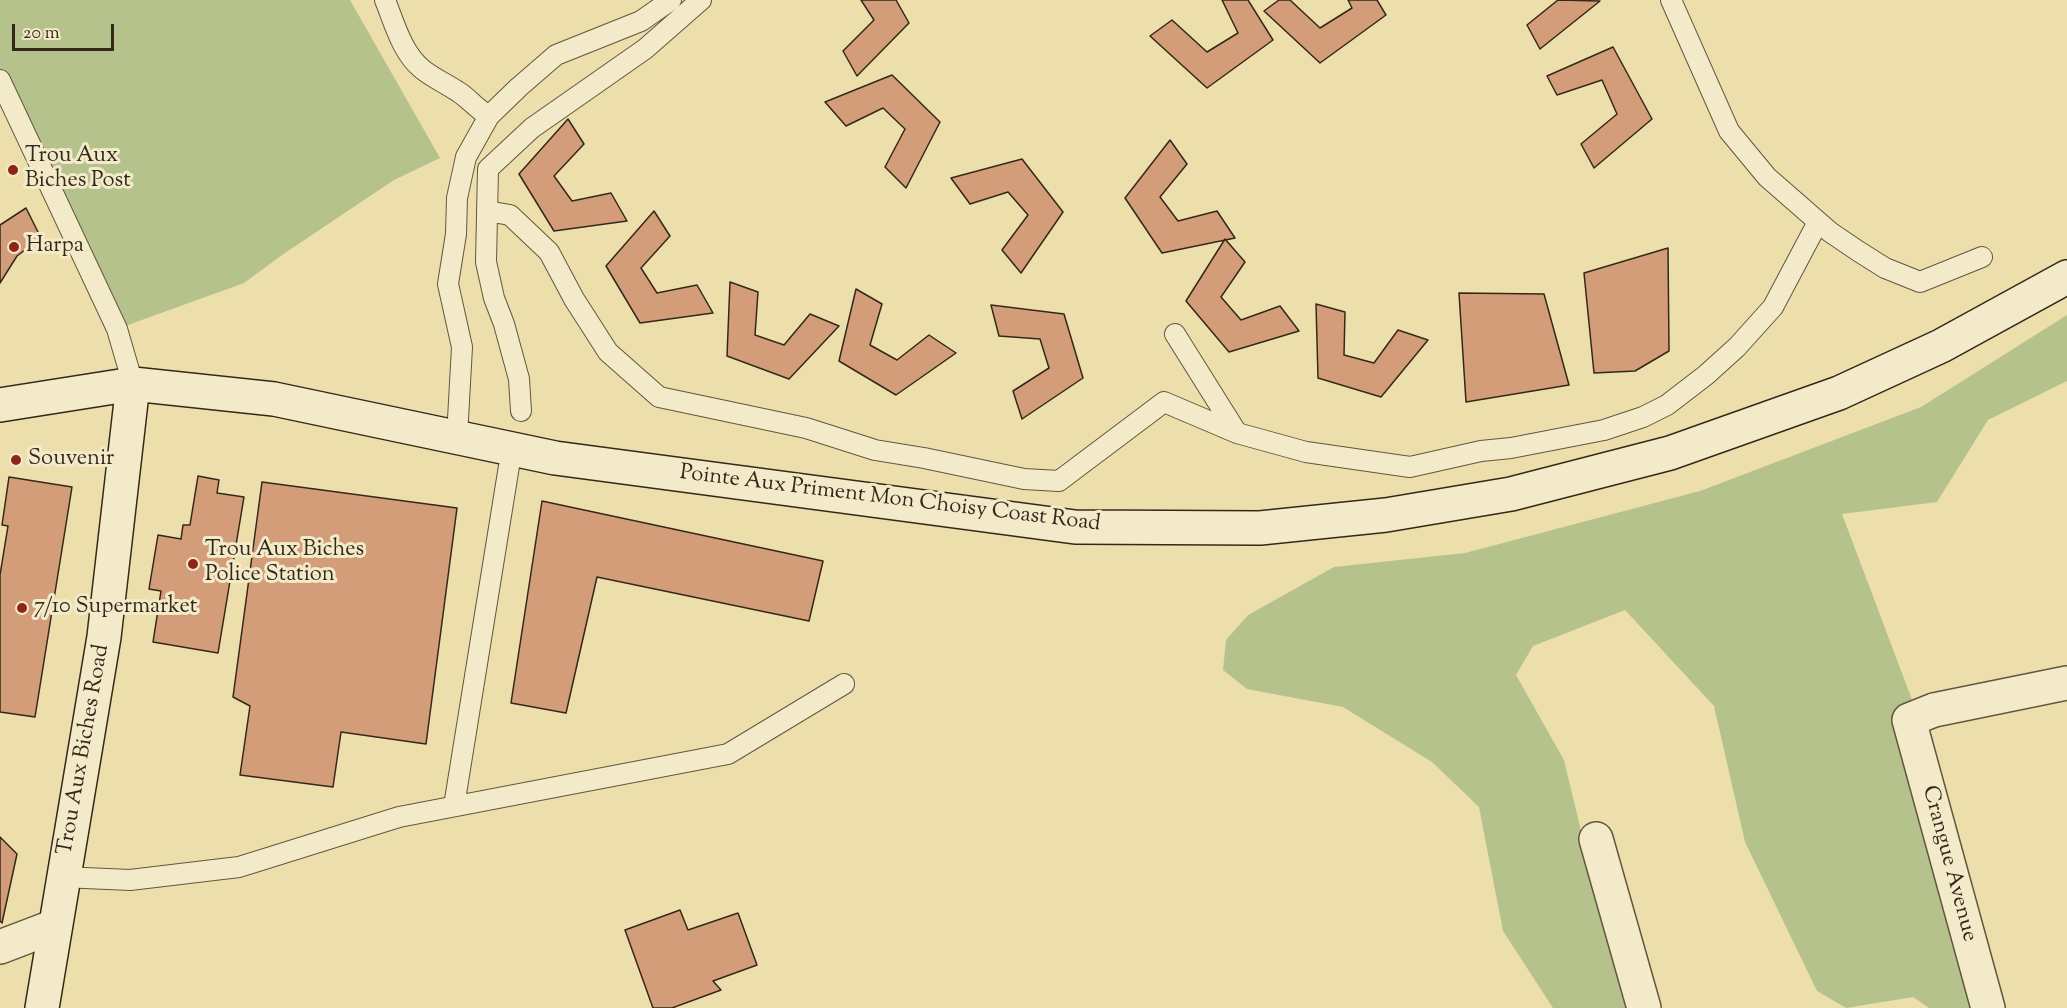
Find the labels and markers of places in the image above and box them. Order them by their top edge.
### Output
place label: Trou Aux Biches Post [25,144,131,196]
marker: Trou Aux Biches Post [6,163,20,177]
place label: Harpa [26,234,84,260]
marker: Harpa [7,240,21,254]
place label: Souvenir [28,447,114,473]
marker: Souvenir [9,453,23,467]
place label: Trou Aux Biches Police Station [205,538,364,590]
marker: Trou Aux Biches Police Station [186,557,200,571]
place label: 7/10 Supermarket [34,595,197,621]
marker: 7/10 Supermarket [15,601,29,615]

